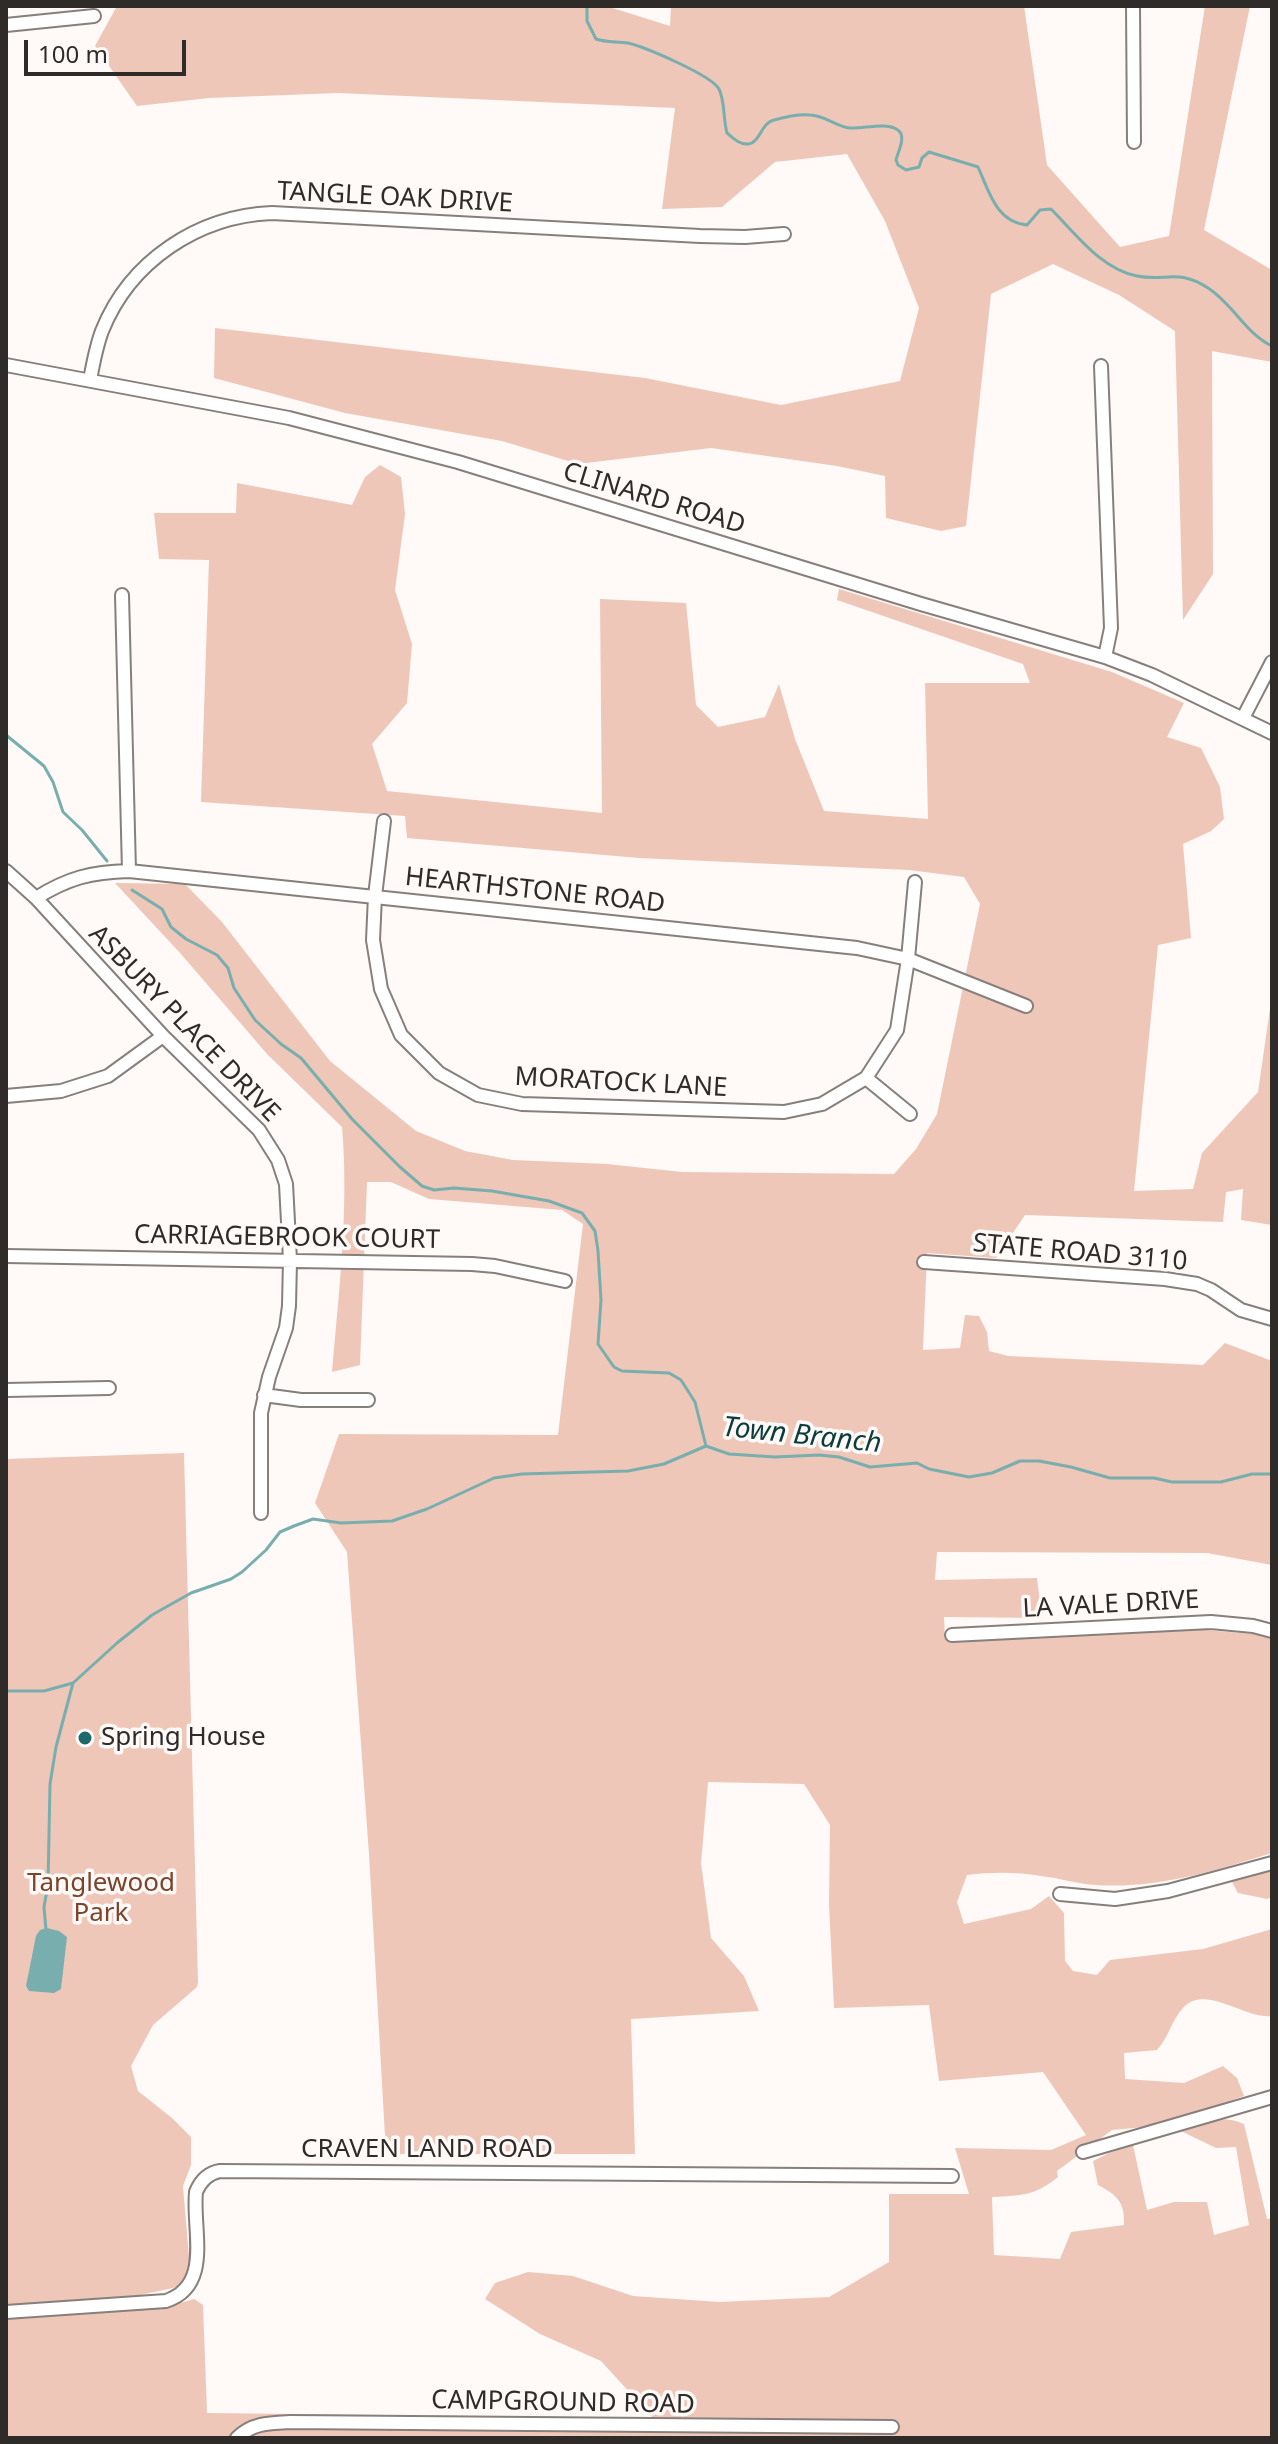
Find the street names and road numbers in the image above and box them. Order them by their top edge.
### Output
street label: TANGLE OAK DRIVE [276,176,514,220]
street label: CLINARD ROAD [559,456,749,542]
street label: HEARTHSTONE ROAD [403,862,667,920]
street label: ASBURY PLACE DRIVE [82,919,286,1129]
street label: MORATOCK LANE [514,1062,728,1104]
street label: CARRIAGEBROOK COURT [134,1220,440,1256]
street label: STATE ROAD 3110 [971,1228,1189,1278]
street label: LA VALE DRIVE [1022,1585,1200,1625]
street label: CRAVEN LAND ROAD [301,2134,553,2166]
street label: CAMPGROUND ROAD [431,2385,695,2421]

